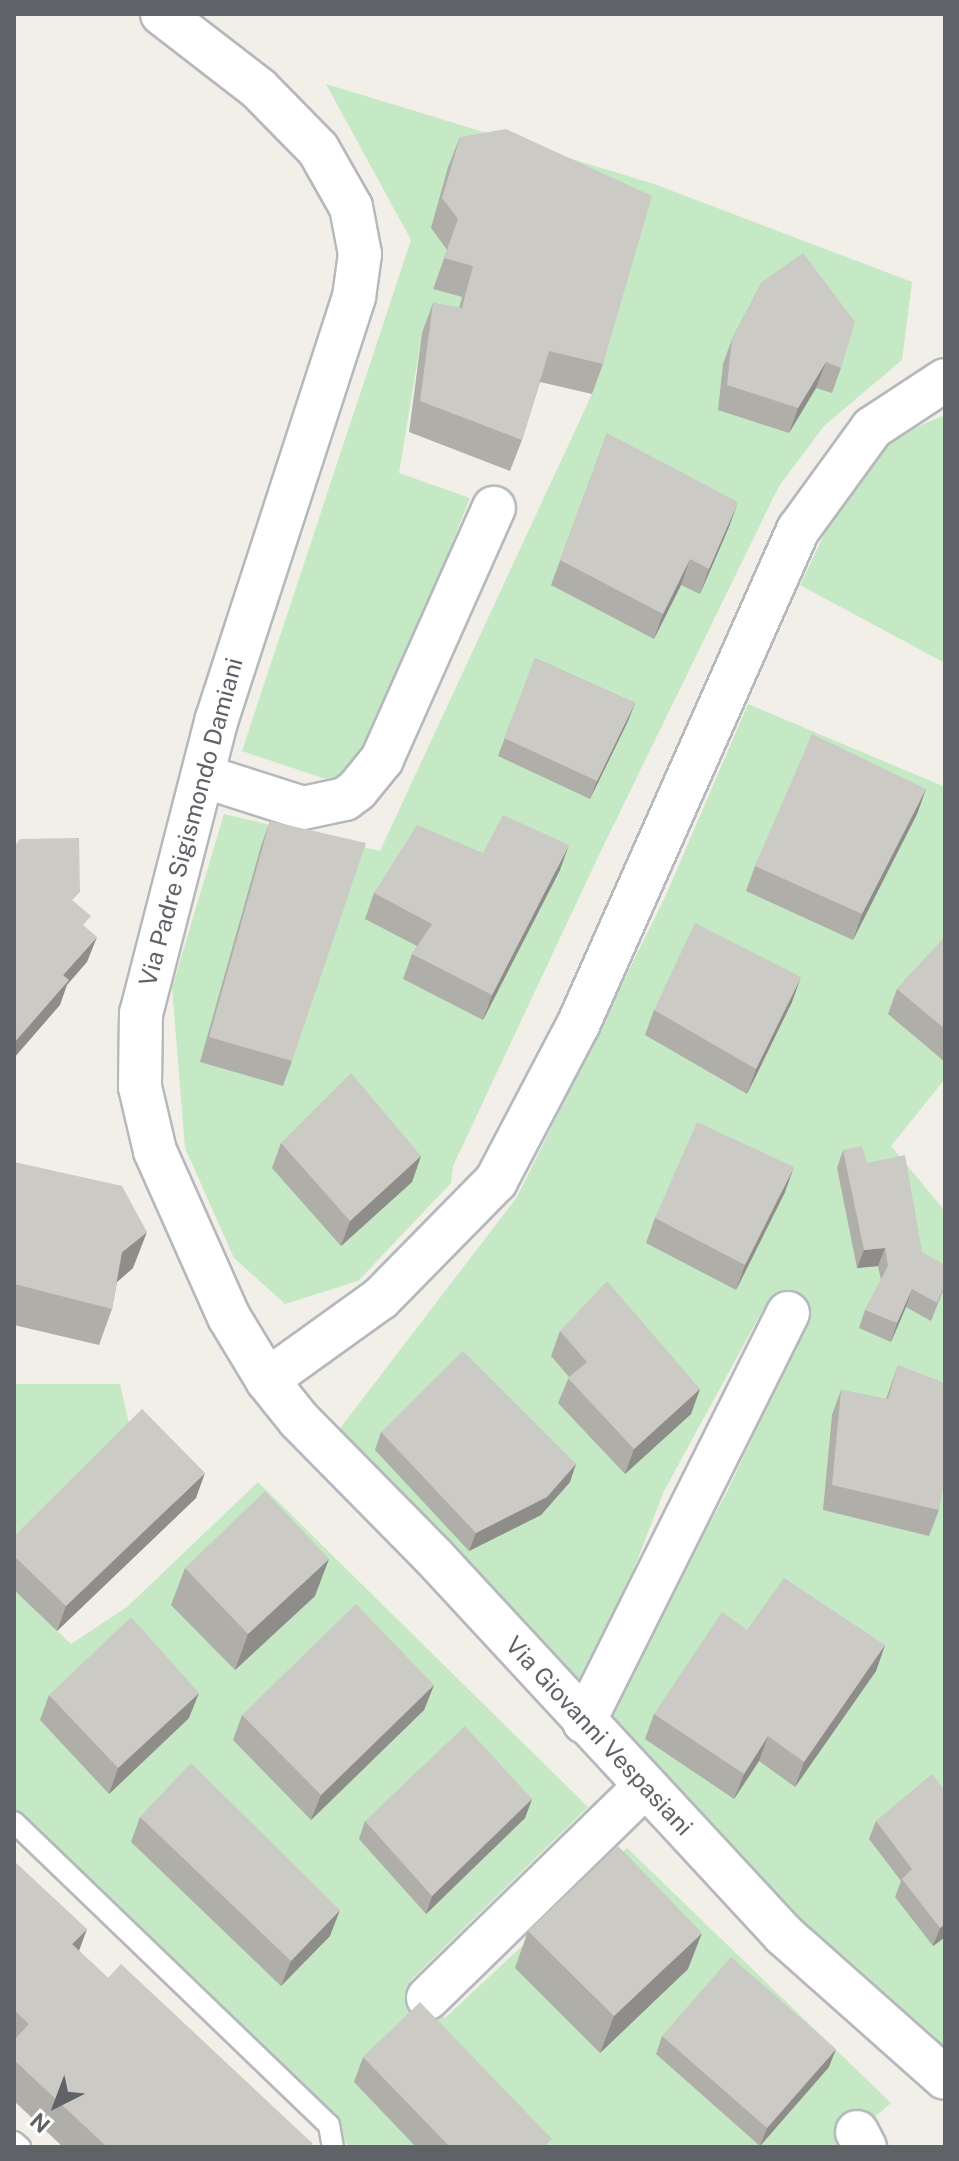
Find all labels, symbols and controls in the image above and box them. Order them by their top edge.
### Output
street label: Via Padre Sigismondo Damiani [133,654,249,990]
street label: Via Giovanni Vespasiani [499,1630,699,1842]
north arrow [16,2065,96,2145]
text: N [25,2107,55,2138]

